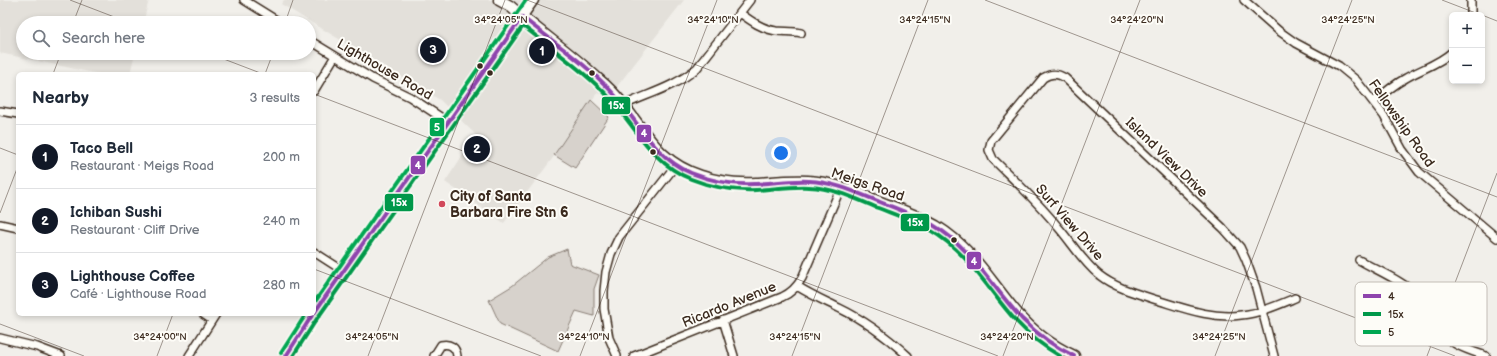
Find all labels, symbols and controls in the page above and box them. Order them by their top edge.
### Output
map controls [1449,12,1485,84]
button: + [1449,12,1485,48]
text: 34°24'05"N [474,14,528,26]
text: 34°24'10"N [687,14,739,26]
text: 34°24'15"N [899,14,951,26]
text: 34°24'20"N [1110,14,1164,26]
text: 34°24'25"N [1321,14,1375,26]
search box [16,16,316,60]
icon: search [30,27,52,49]
text: Search here [62,29,145,48]
street label: Lighthouse Road [334,35,436,104]
pin: 3 [420,35,446,65]
pin: 1 [529,36,555,66]
button: − [1449,48,1485,84]
unlabelled marker [475,61,485,71]
unlabelled marker [485,68,495,78]
unlabelled marker [587,68,597,78]
street label: Fellowship Road [1365,76,1438,170]
text: Nearby [32,88,89,108]
text: 3 results [249,90,300,106]
line badge: 15x [601,96,631,115]
text: 15x [608,99,624,112]
street label: Island View Drive [1122,114,1211,201]
line badge: 5 [429,117,445,137]
text: 5 [434,121,441,134]
line badge: 4 [636,124,652,143]
text: 4 [641,127,648,140]
pin: 2 [464,134,490,164]
text: Taco Bell [70,139,133,158]
your location [771,143,791,163]
unlabelled marker [648,147,658,157]
text: 1 [42,149,48,165]
text: 200 m [263,149,300,165]
line badge: 4 [410,155,426,175]
text: Restaurant · Meigs Road [70,158,214,174]
text: 4 [415,159,422,172]
street label: Meigs Road [829,164,907,205]
street label: Surf View Drive [1032,181,1107,264]
place label: City of Santa Barbara Fire Stn 6 [450,188,569,221]
line badge: 15x [384,193,414,212]
text: 15x [391,196,407,209]
marker: City of Santa Barbara Fire Stn 6 [437,199,447,209]
text: Ichiban Sushi [70,203,162,222]
text: 2 [41,213,49,229]
text: 240 m [263,213,300,229]
line badge: 15x [900,213,930,232]
text: 15x [907,216,923,229]
text: Restaurant · Cliff Drive [70,222,200,238]
unlabelled marker [949,235,959,245]
line badge: 4 [966,251,982,270]
text: 4 [971,255,978,268]
text: Lighthouse Coffee [70,267,195,286]
text: 3 [41,277,49,293]
text: 280 m [263,277,300,293]
street label: Ricardo Avenue [680,278,779,331]
legend [1355,282,1487,346]
text: Café · Lighthouse Road [70,286,206,302]
text: 4 [1388,290,1395,303]
text: 15x [1388,308,1404,321]
text: 5 [1388,326,1394,339]
text: 34°24'00"N [133,331,187,343]
text: 34°24'05"N [345,331,399,343]
text: 34°24'10"N [558,331,610,343]
text: 34°24'15"N [769,331,821,343]
text: 34°24'20"N [980,331,1034,343]
text: 34°24'25"N [1192,331,1246,343]

